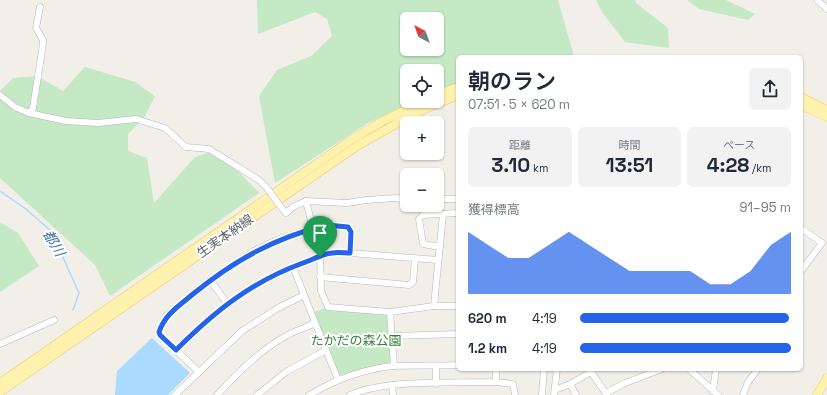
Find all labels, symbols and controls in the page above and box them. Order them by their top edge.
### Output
north arrow [400,12,444,56]
map controls [400,12,444,212]
button: locate [400,64,444,108]
text: 朝のラン [468,67,556,95]
button: share [749,68,791,110]
text: 07:51 · 5 × 620 m [468,96,570,113]
button: + [400,116,444,160]
text: 距離 [509,138,531,152]
text: 時間 [618,138,640,152]
text: ペース [723,138,755,152]
text: 3.10 [491,152,530,178]
text: 13:51 [606,152,653,178]
text: 4:28 [707,152,749,178]
text: km [530,161,548,175]
text: /km [749,161,772,175]
button: − [400,168,444,212]
text: 91–95 m [739,199,791,216]
text: 獲得標高 [468,201,520,218]
street label: 生実本納線 [193,210,257,262]
pin [303,216,337,257]
icon: arrive [309,222,331,244]
water label: 都川 [39,226,70,261]
text: 620 m [468,310,507,327]
text: 4:19 [532,310,557,327]
park label: たかだの森公園 [310,332,402,349]
text: 1.2 km [468,340,507,357]
text: 4:19 [532,340,557,357]

